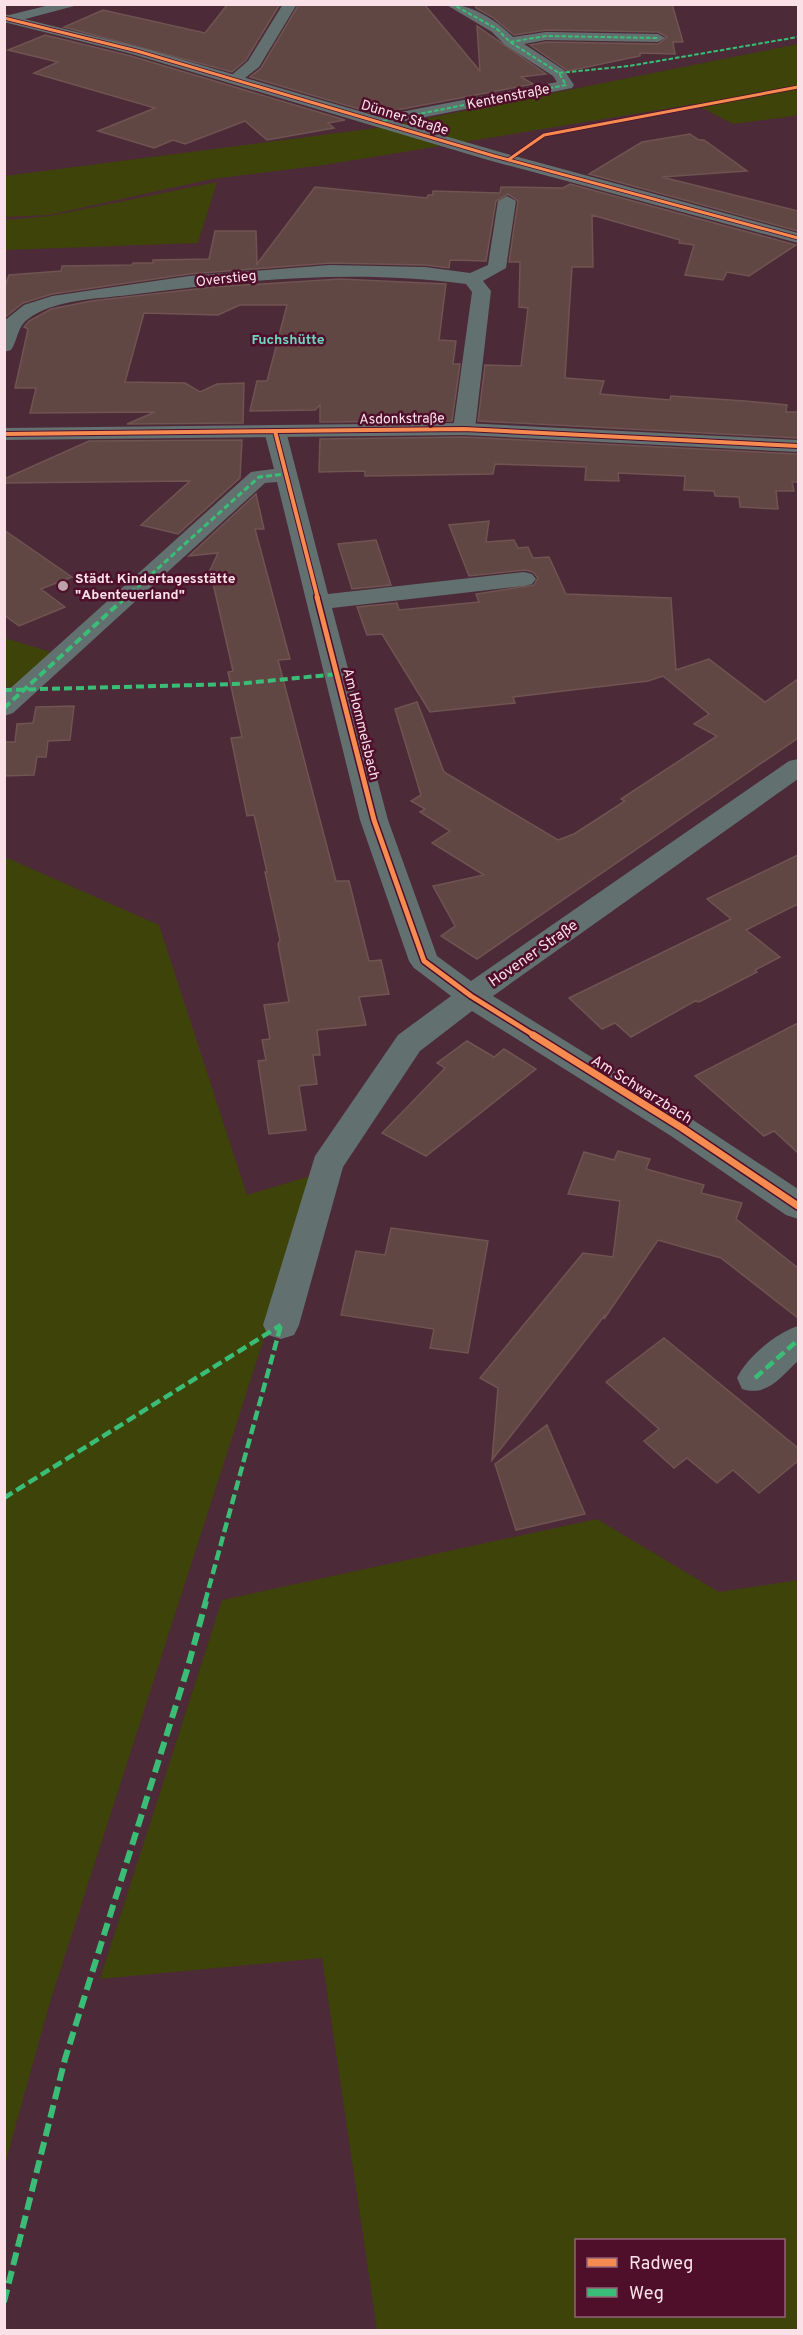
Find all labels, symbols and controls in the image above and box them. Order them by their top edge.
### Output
street label: Kentenstraße [465,81,551,114]
street label: Dünner Straße [359,97,450,140]
street label: Overstieg [195,268,257,291]
district label: Fuchshütte [251,332,325,349]
street label: Asdonkstraße [359,410,445,429]
place label: Städt. Kindertagesstätte "Abenteuerland" [75,571,236,604]
marker: Städt. Kindertagesstätte "Abenteuerland" [56,579,70,593]
street label: Am Hommelsbach [338,667,383,782]
street label: Hovener Straße [486,916,582,992]
street label: Am Schwarzbach [587,1052,695,1129]
legend [575,2239,785,2317]
text: Radweg [629,2253,693,2276]
text: Weg [629,2283,664,2306]

